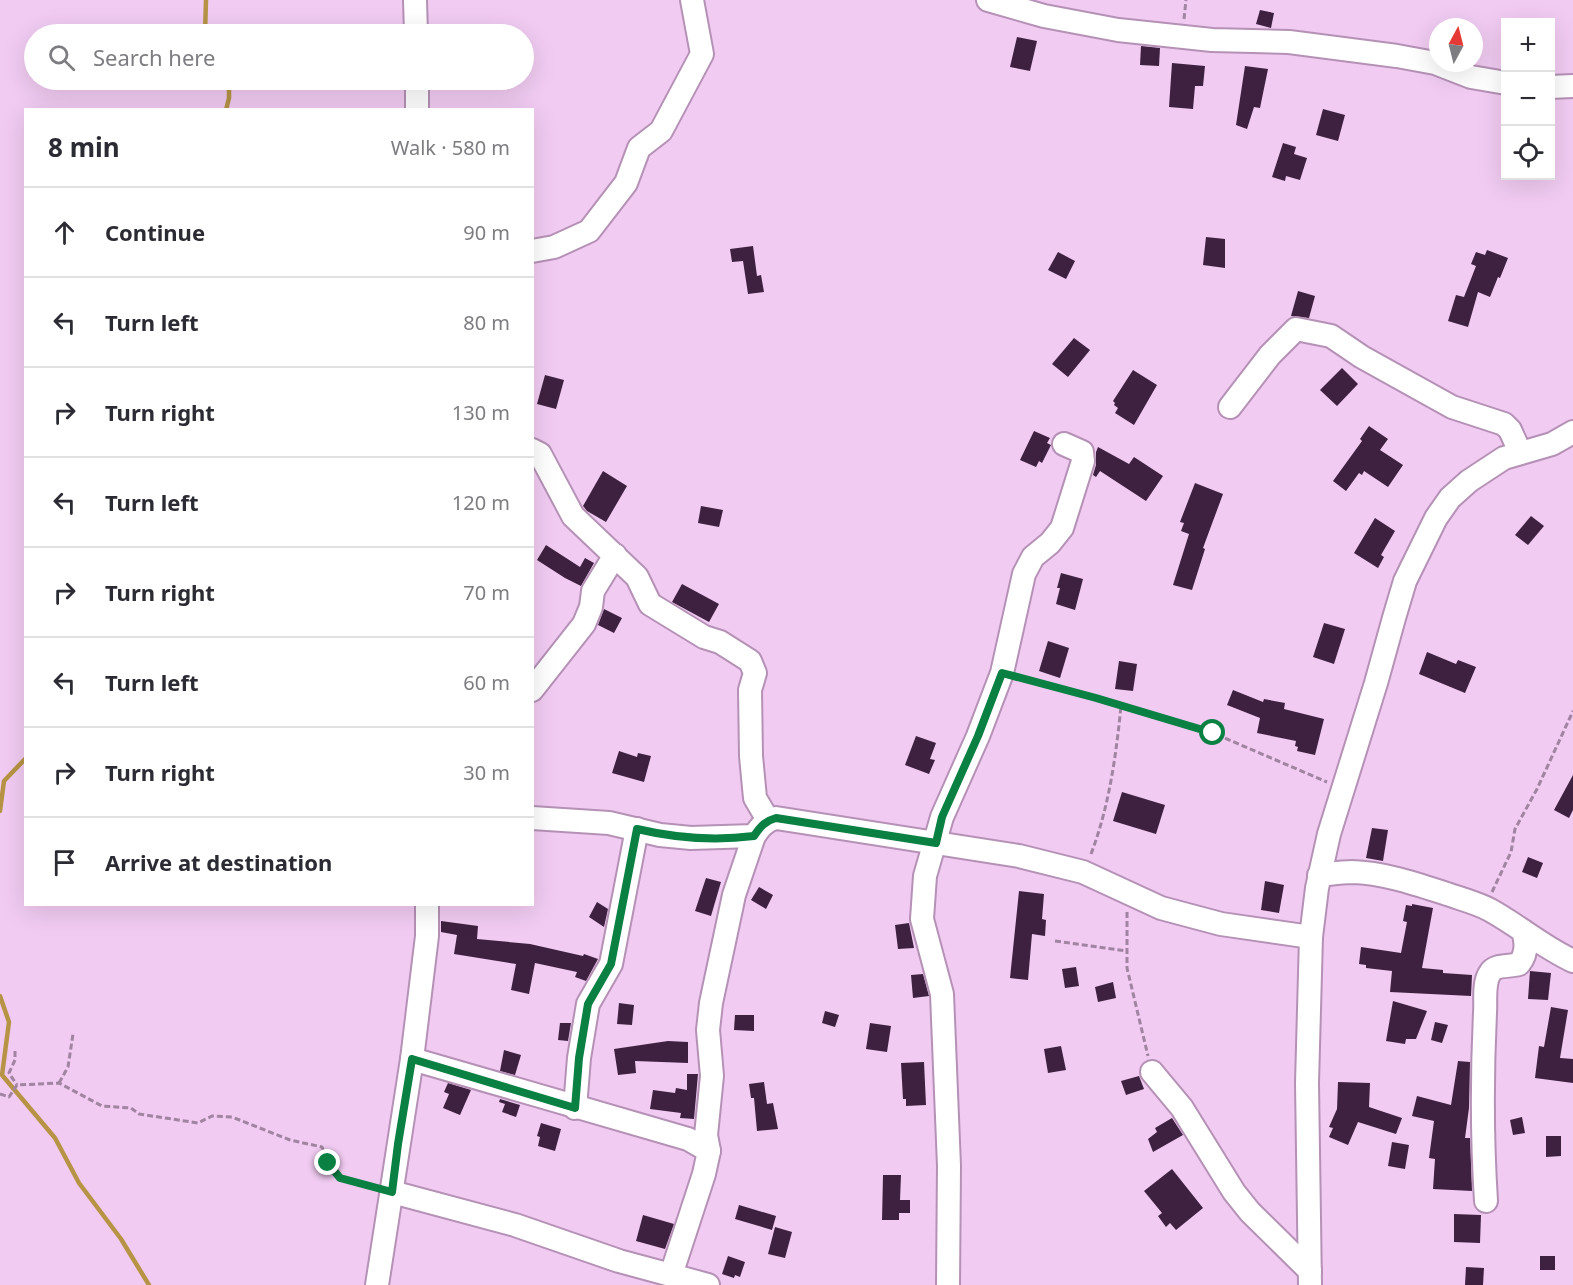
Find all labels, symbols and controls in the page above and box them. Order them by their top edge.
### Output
north arrow [1429,18,1483,72]
map controls [1501,18,1555,180]
button: + [1501,18,1555,72]
search box [24,24,534,90]
icon: search [45,41,78,74]
text: Search here [93,42,215,72]
button: − [1501,72,1555,126]
button: locate [1501,126,1555,180]
text: 8 min [48,129,120,165]
text: Walk · 580 m [391,134,510,161]
icon: ahead [48,216,81,249]
text: Continue [105,217,205,247]
text: 90 m [463,219,510,246]
icon: left [48,306,81,339]
text: Turn left [105,307,199,337]
text: 80 m [463,309,510,336]
icon: right [48,396,81,429]
text: Turn right [105,397,215,427]
text: 130 m [452,399,510,426]
icon: left [48,486,81,519]
text: Turn left [105,487,199,517]
text: 120 m [452,489,510,516]
icon: right [48,576,81,609]
text: Turn right [105,577,215,607]
text: 70 m [463,579,510,606]
icon: left [48,666,81,699]
text: Turn left [105,667,199,697]
text: 60 m [463,669,510,696]
route start [1199,719,1225,745]
icon: right [48,756,81,789]
text: Turn right [105,757,215,787]
text: 30 m [463,759,510,786]
icon: arrive [48,846,81,879]
text: Arrive at destination [105,847,332,877]
route end [314,1149,340,1175]

